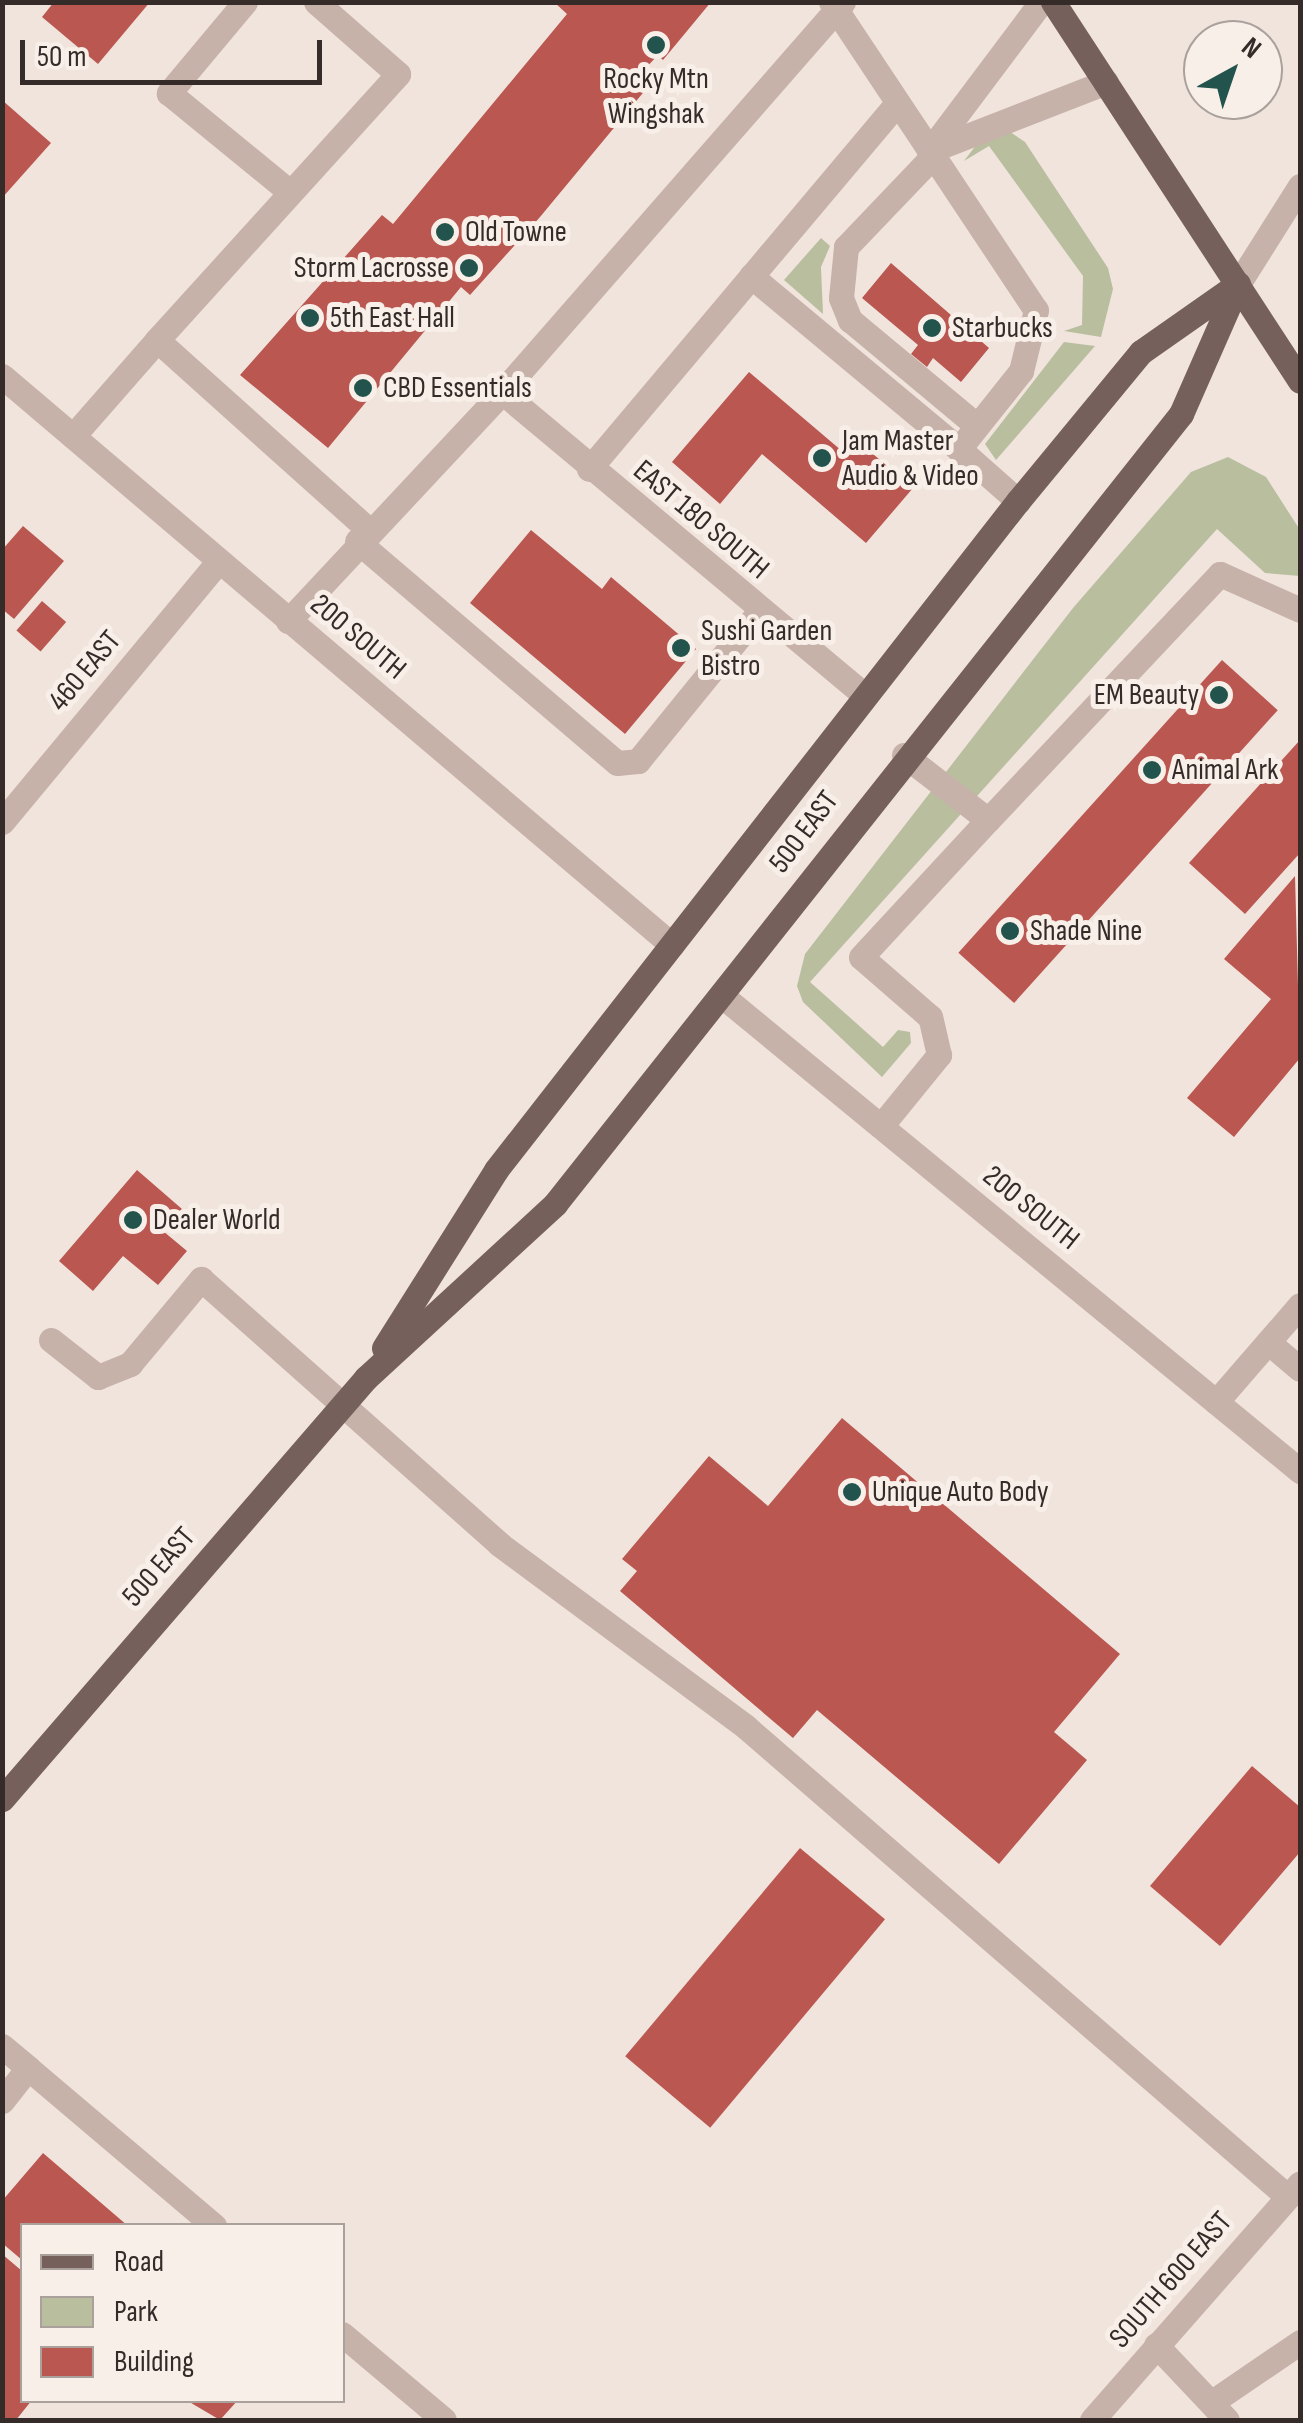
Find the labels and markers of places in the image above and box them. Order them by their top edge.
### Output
marker: Rocky Mtn Wingshak [645,34,667,56]
place label: Rocky Mtn Wingshak [603,61,709,132]
place label: Old Towne [465,214,567,250]
marker: Old Towne [434,221,456,243]
place label: Storm Lacrosse [294,250,449,286]
marker: Storm Lacrosse [458,257,480,279]
place label: 5th East Hall [330,300,455,336]
marker: 5th East Hall [299,307,321,329]
place label: Starbucks [952,310,1053,346]
marker: Starbucks [921,317,943,339]
place label: CBD Essentials [383,370,532,406]
marker: CBD Essentials [352,377,374,399]
place label: Jam Master Audio & Video [842,423,979,494]
marker: Jam Master Audio & Video [811,447,833,469]
place label: Sushi Garden Bistro [701,613,832,684]
marker: Sushi Garden Bistro [670,637,692,659]
place label: EM Beauty [1094,677,1199,713]
marker: EM Beauty [1208,684,1230,706]
place label: Animal Ark [1172,752,1278,788]
marker: Animal Ark [1141,759,1163,781]
place label: Shade Nine [1030,913,1142,949]
marker: Shade Nine [999,920,1021,942]
place label: Dealer World [153,1202,281,1238]
marker: Dealer World [122,1209,144,1231]
place label: Unique Auto Body [872,1474,1049,1510]
marker: Unique Auto Body [841,1481,863,1503]

